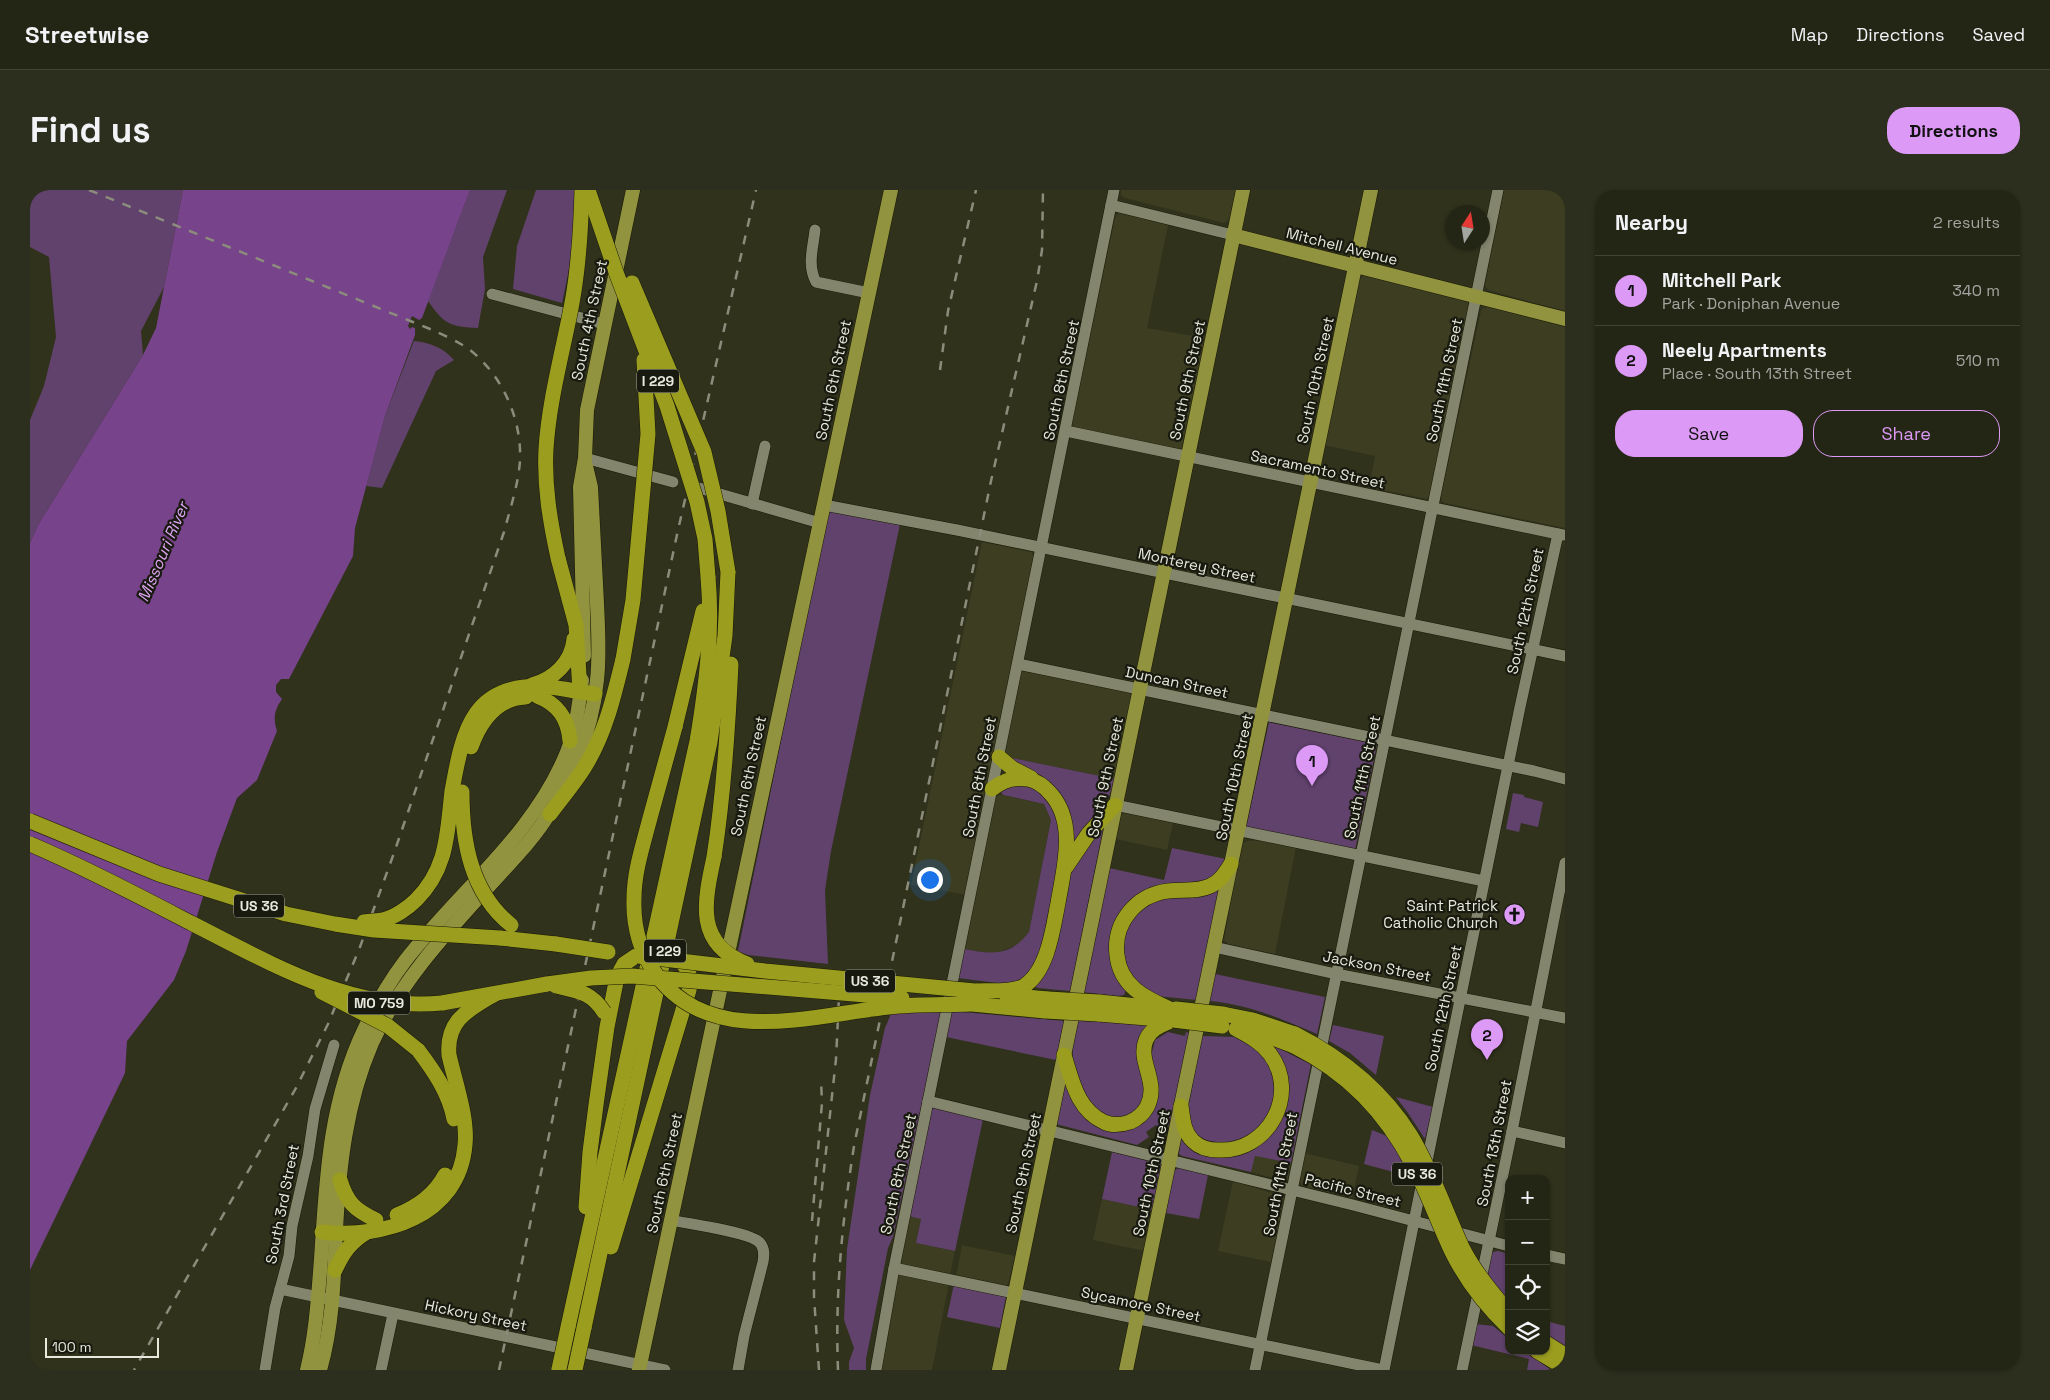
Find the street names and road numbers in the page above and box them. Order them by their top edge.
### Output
street label: Mitchell Avenue [1284,223,1400,269]
street label: South 4th Street [567,258,611,382]
street label: South 10th Street [1292,315,1338,445]
street label: South 11th Street [1422,316,1466,444]
street label: South 6th Street [811,318,855,442]
street label: South 8th Street [1039,318,1083,442]
street label: South 9th Street [1165,318,1209,442]
road number: I 229 [637,370,679,392]
street label: Sacramento Street [1249,445,1387,493]
street label: Monterey Street [1136,543,1258,587]
street label: South 12th Street [1502,546,1548,676]
street label: Duncan Street [1124,662,1230,702]
street label: South 10th Street [1211,712,1257,842]
street label: South 11th Street [1340,713,1384,841]
street label: South 6th Street [726,714,770,838]
street label: South 8th Street [958,715,1000,839]
street label: South 9th Street [1083,715,1127,839]
road number: US 36 [234,894,284,918]
road number: I 229 [644,939,686,962]
street label: South 12th Street [1420,943,1466,1073]
street label: Jackson Street [1321,946,1433,986]
road number: US 36 [845,969,895,992]
road number: MO 759 [348,991,410,1014]
street label: South 13th Street [1472,1078,1516,1208]
street label: South 10th Street [1128,1108,1174,1238]
street label: South 11th Street [1259,1110,1301,1238]
street label: South 6th Street [642,1111,686,1235]
street label: South 9th Street [1001,1111,1045,1235]
street label: South 8th Street [876,1112,920,1236]
street label: South 3rd Street [261,1143,303,1265]
road number: US 36 [1392,1162,1442,1186]
street label: Pacific Street [1303,1169,1403,1211]
street label: Sycamore Street [1079,1282,1203,1326]
street label: Hickory Street [423,1295,529,1335]

